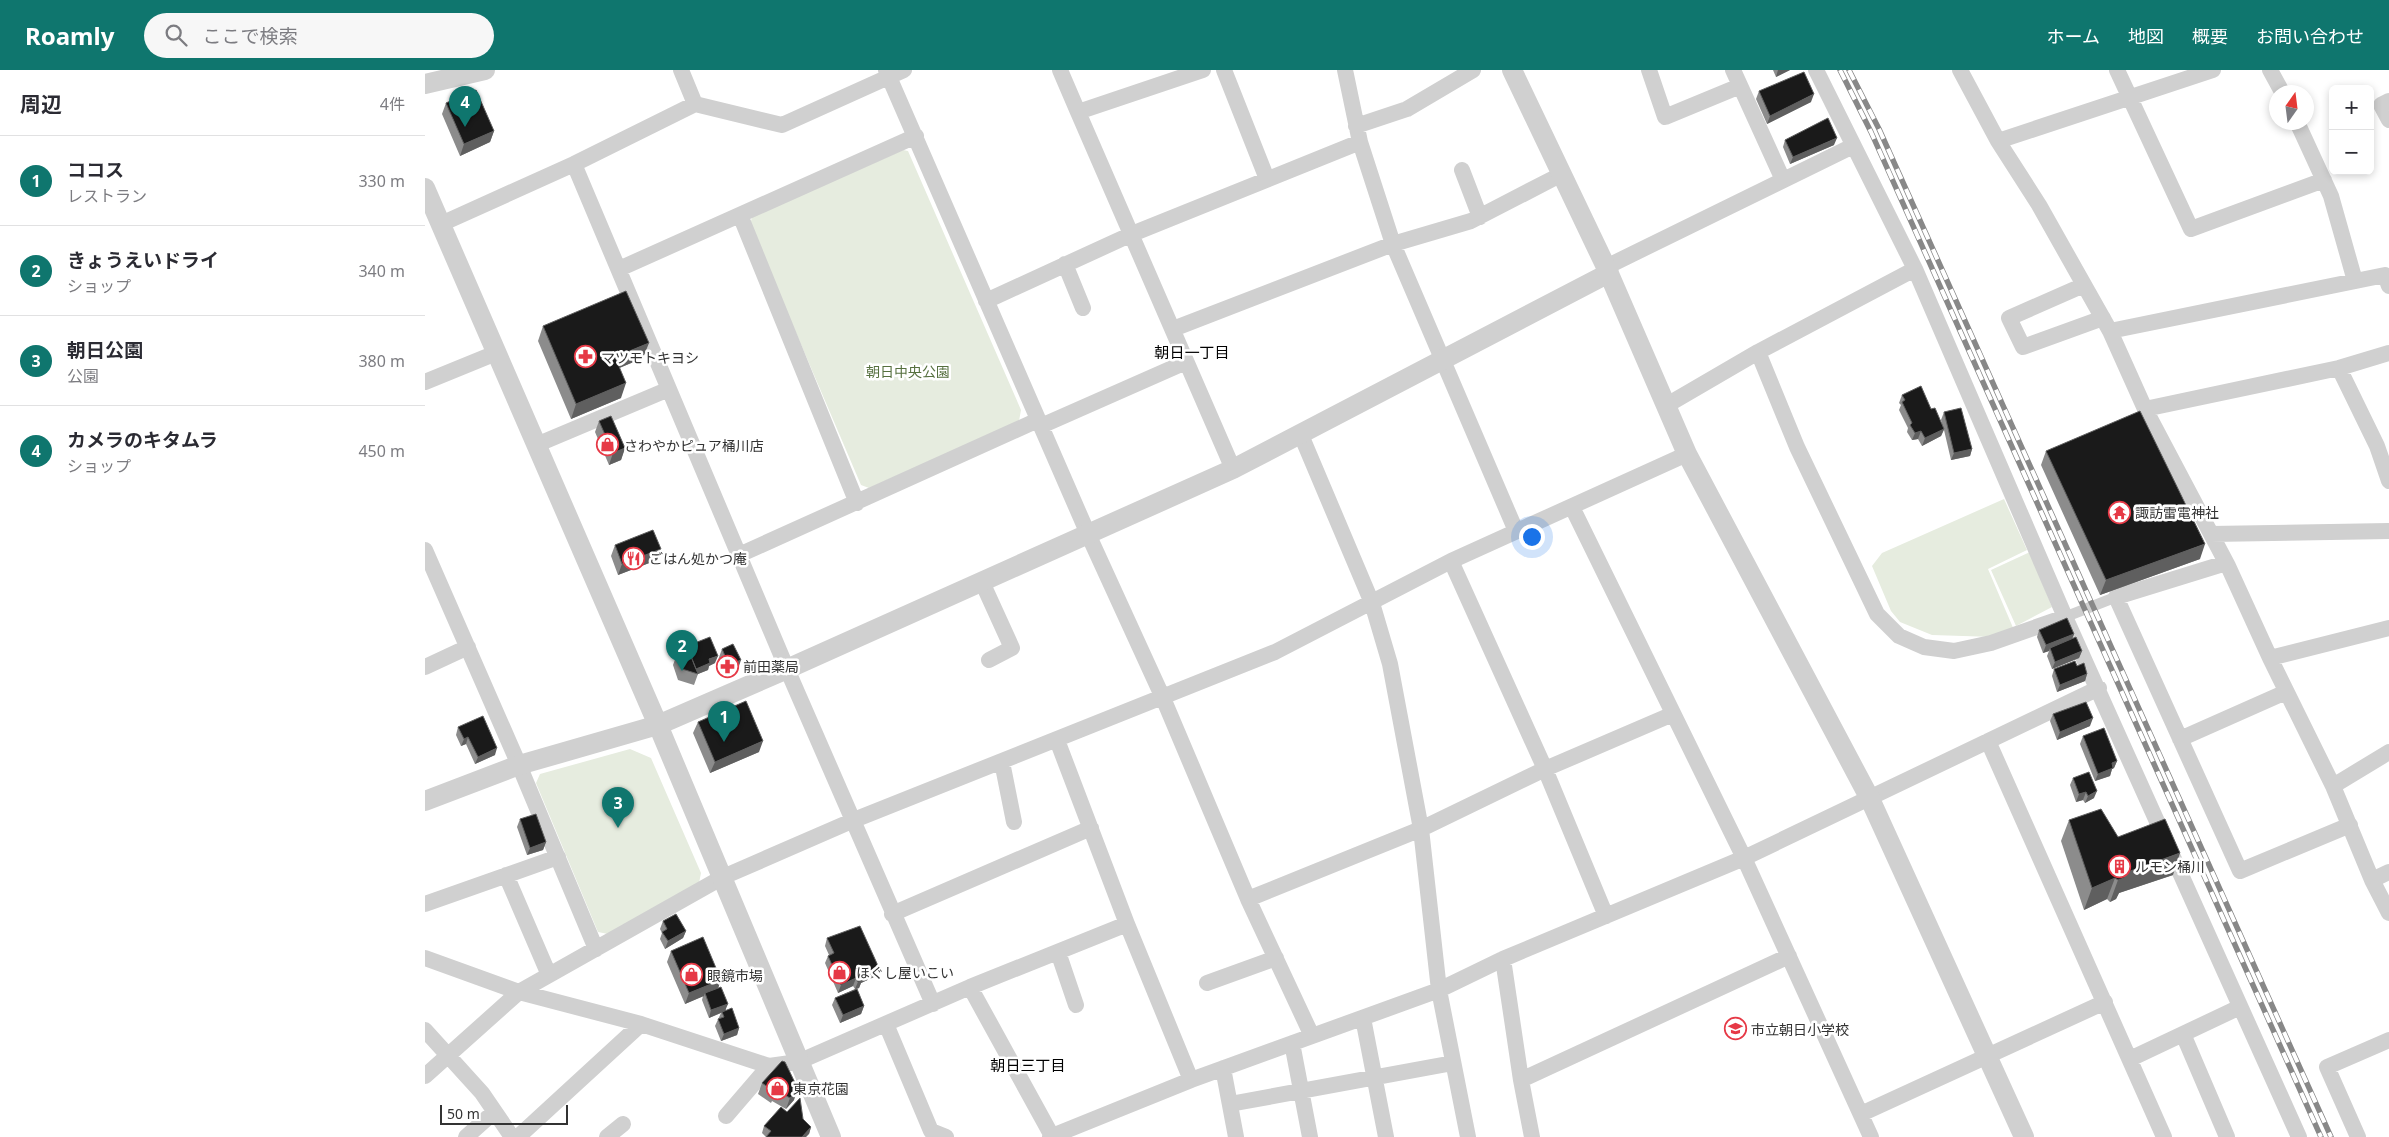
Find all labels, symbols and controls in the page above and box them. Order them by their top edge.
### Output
search box [144,13,494,58]
text: Roamly [25,19,114,52]
icon: search [162,21,190,49]
text: ここで検索 [202,23,297,49]
text: ホーム [2047,24,2100,48]
text: 地図 [2128,24,2164,48]
text: 概要 [2192,24,2228,48]
text: お問い合わせ [2256,24,2364,48]
north arrow [2269,85,2314,130]
map controls [2329,85,2374,175]
button: + [2329,85,2374,130]
pin: 4 [449,86,481,127]
text: 周辺 [20,90,62,118]
text: 4件 [380,93,405,115]
button: − [2329,130,2374,175]
text: ココス [67,157,124,183]
text: 1 [31,170,41,192]
text: 330 m [358,170,405,192]
text: レストラン [67,185,147,207]
text: きょうえいドライ [67,247,219,273]
text: 2 [31,260,41,282]
text: 340 m [358,260,405,282]
text: ショップ [67,275,131,297]
text: 朝日公園 [67,337,143,363]
district label: 朝日一丁目 [1154,342,1230,362]
pharmacy icon: マツモトキヨシ [573,345,597,369]
place label: マツモトキヨシ [601,348,699,367]
text: 3 [31,350,41,372]
text: 380 m [358,350,405,372]
park label: 朝日中央公園 [866,362,950,381]
text: 公園 [67,365,99,387]
text: カメラのキタムラ [67,427,218,453]
shop icon: さわやかピュア桶川店 [596,433,620,457]
place label: さわやかピュア桶川店 [624,436,764,455]
text: 4 [31,440,41,462]
text: 450 m [358,440,405,462]
text: ショップ [67,455,131,477]
temple icon: 諏訪雷電神社 [2107,500,2131,524]
place label: 諏訪雷電神社 [2135,503,2219,522]
your location [1519,524,1545,550]
restaurant icon: ごはん処かつ庵 [621,546,645,570]
place label: ごはん処かつ庵 [649,549,747,568]
pin: 2 [666,630,698,671]
pharmacy icon: 前田薬局 [715,654,739,678]
place label: 前田薬局 [743,657,799,676]
pin: 1 [708,701,740,742]
pin: 3 [602,787,634,828]
building icon: ルモン桶川 [2107,854,2131,878]
place label: ルモン桶川 [2135,857,2205,876]
shop icon: ほぐし屋いこい [828,960,852,984]
shop icon: 眼鏡市場 [679,963,703,987]
place label: ほぐし屋いこい [856,963,954,982]
place label: 眼鏡市場 [707,966,763,985]
school or university icon: 市立朝日小学校 [1723,1017,1747,1041]
place label: 市立朝日小学校 [1751,1020,1849,1039]
district label: 朝日三丁目 [990,1055,1066,1075]
shop icon: 東京花園 [765,1076,789,1100]
place label: 東京花園 [793,1079,849,1098]
scale bar [440,1102,567,1125]
text: 50 m [447,1104,480,1123]

